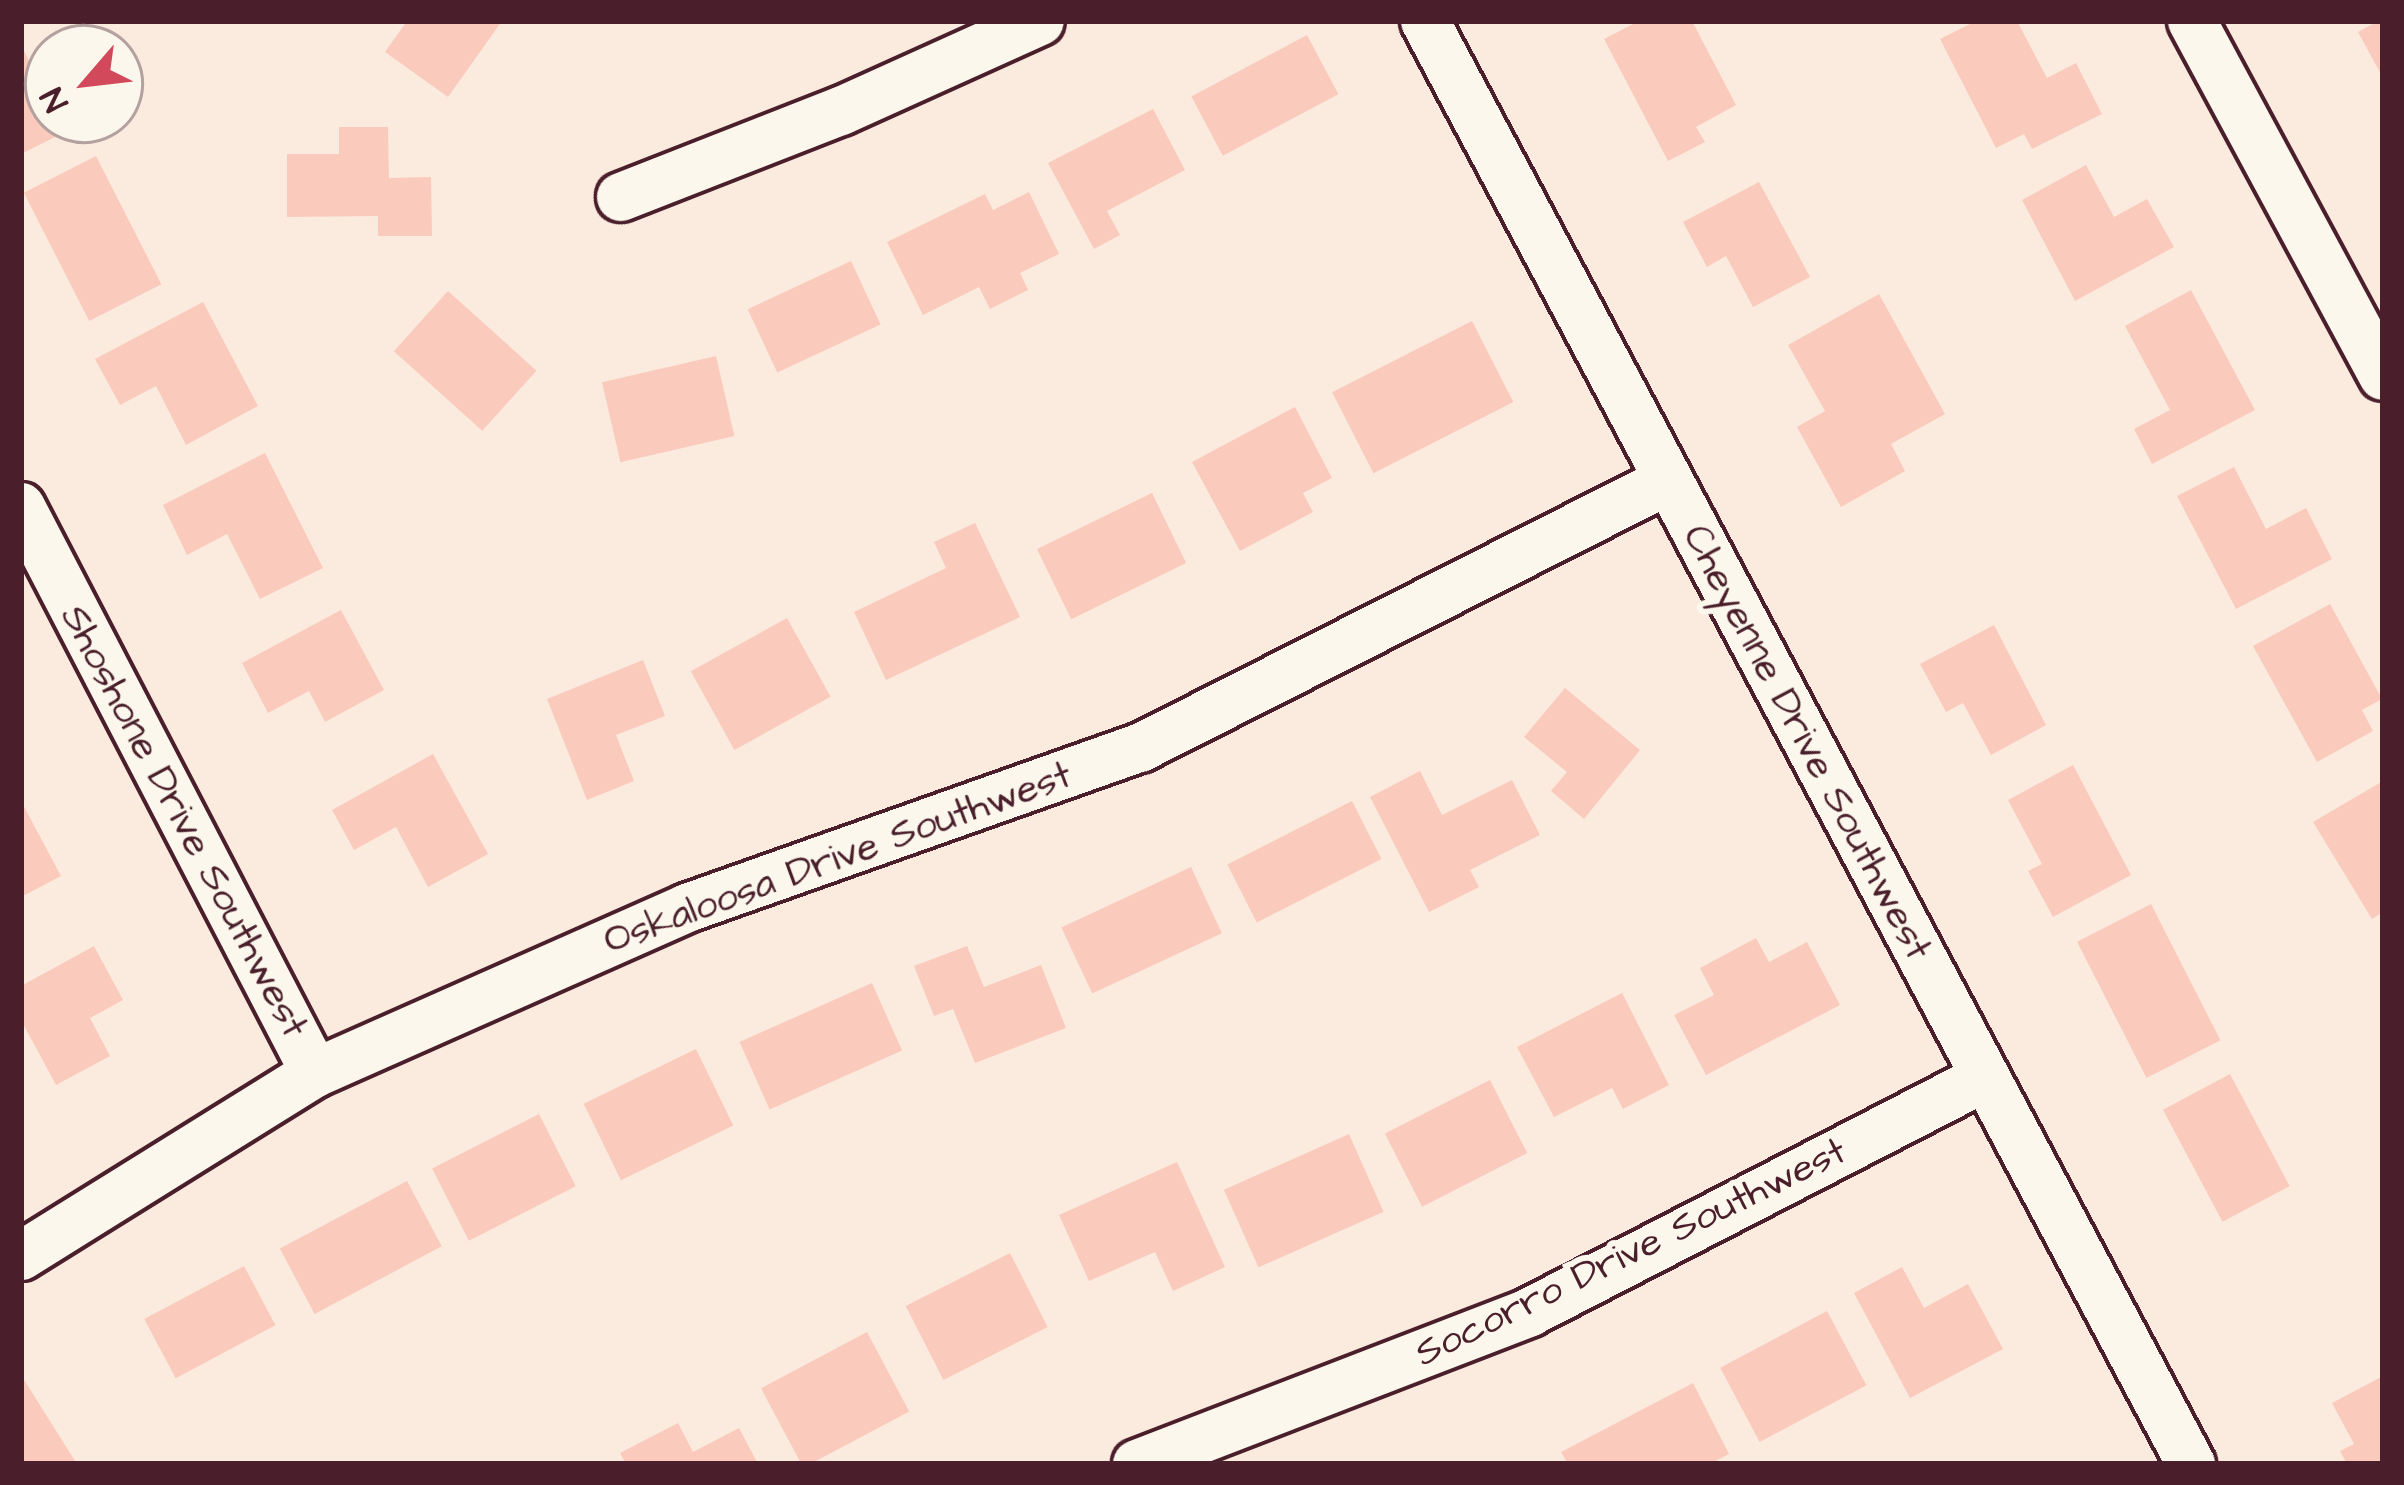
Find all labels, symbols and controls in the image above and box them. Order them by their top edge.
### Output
north arrow [24,24,144,144]
text: N [30,80,80,119]
street label: Cheyenne Drive Southwest [1671,518,1941,968]
street label: Shoshone Drive Southwest [49,598,317,1046]
street label: Oskaloosa Drive Southwest [598,753,1078,965]
street label: Socorro Drive Southwest [1408,1128,1854,1378]

